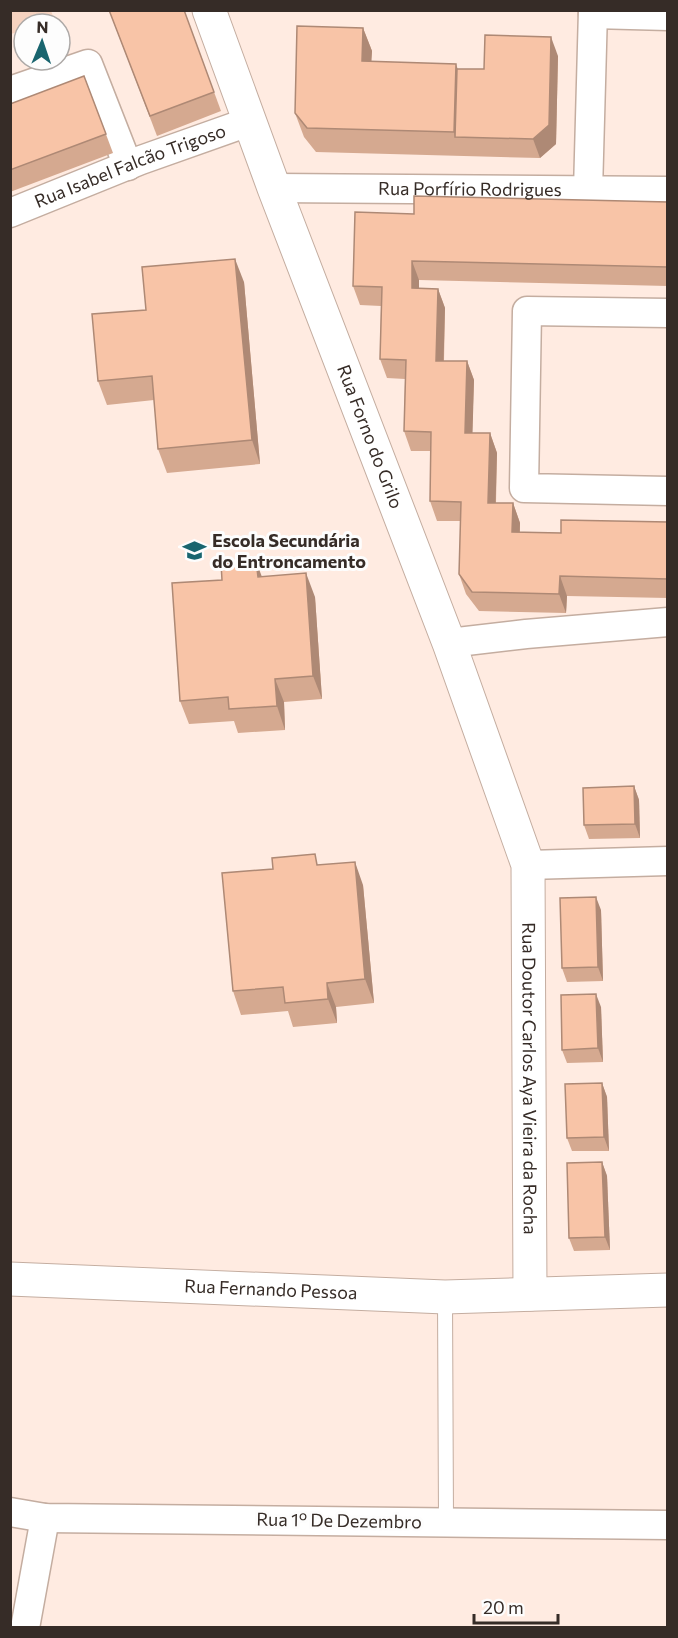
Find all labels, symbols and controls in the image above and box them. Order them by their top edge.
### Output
north arrow [12,12,72,72]
text: N [36,17,49,36]
street label: Rua Isabel Falcão Trigoso [31,119,228,212]
street label: Rua Porfírio Rodrigues [378,177,562,200]
street label: Rua Forno do Grilo [333,361,408,511]
place label: Escola Secundária do Entroncamento [212,529,366,572]
school or university icon: Escola Secundária do Entroncamento [181,538,207,564]
street label: Rua Doutor Carlos Aya Vieira da Rocha [518,922,542,1235]
street label: Rua Fernando Pessoa [184,1274,358,1303]
street label: Rua 1º De Dezembro [256,1508,422,1532]
scale bar [474,1587,558,1625]
text: 20 m [483,1596,524,1618]

